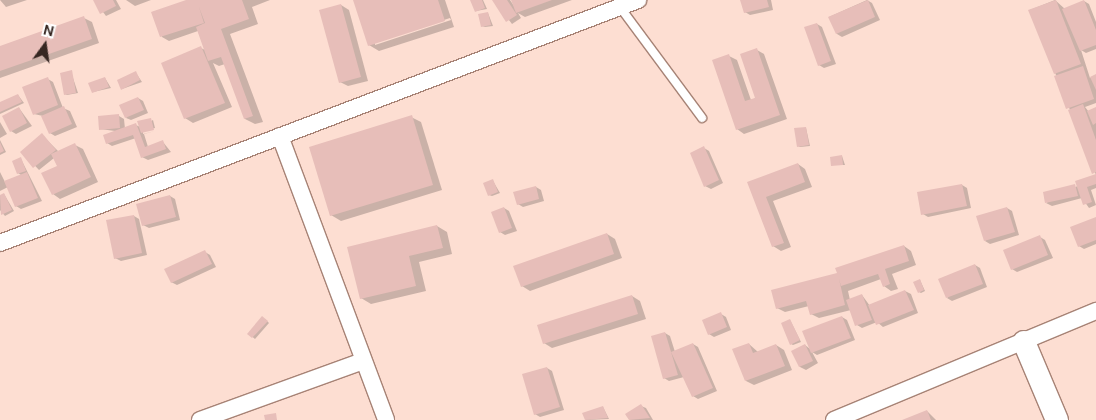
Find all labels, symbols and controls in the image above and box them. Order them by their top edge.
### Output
north arrow [20,20,70,70]
text: N [41,20,56,40]

